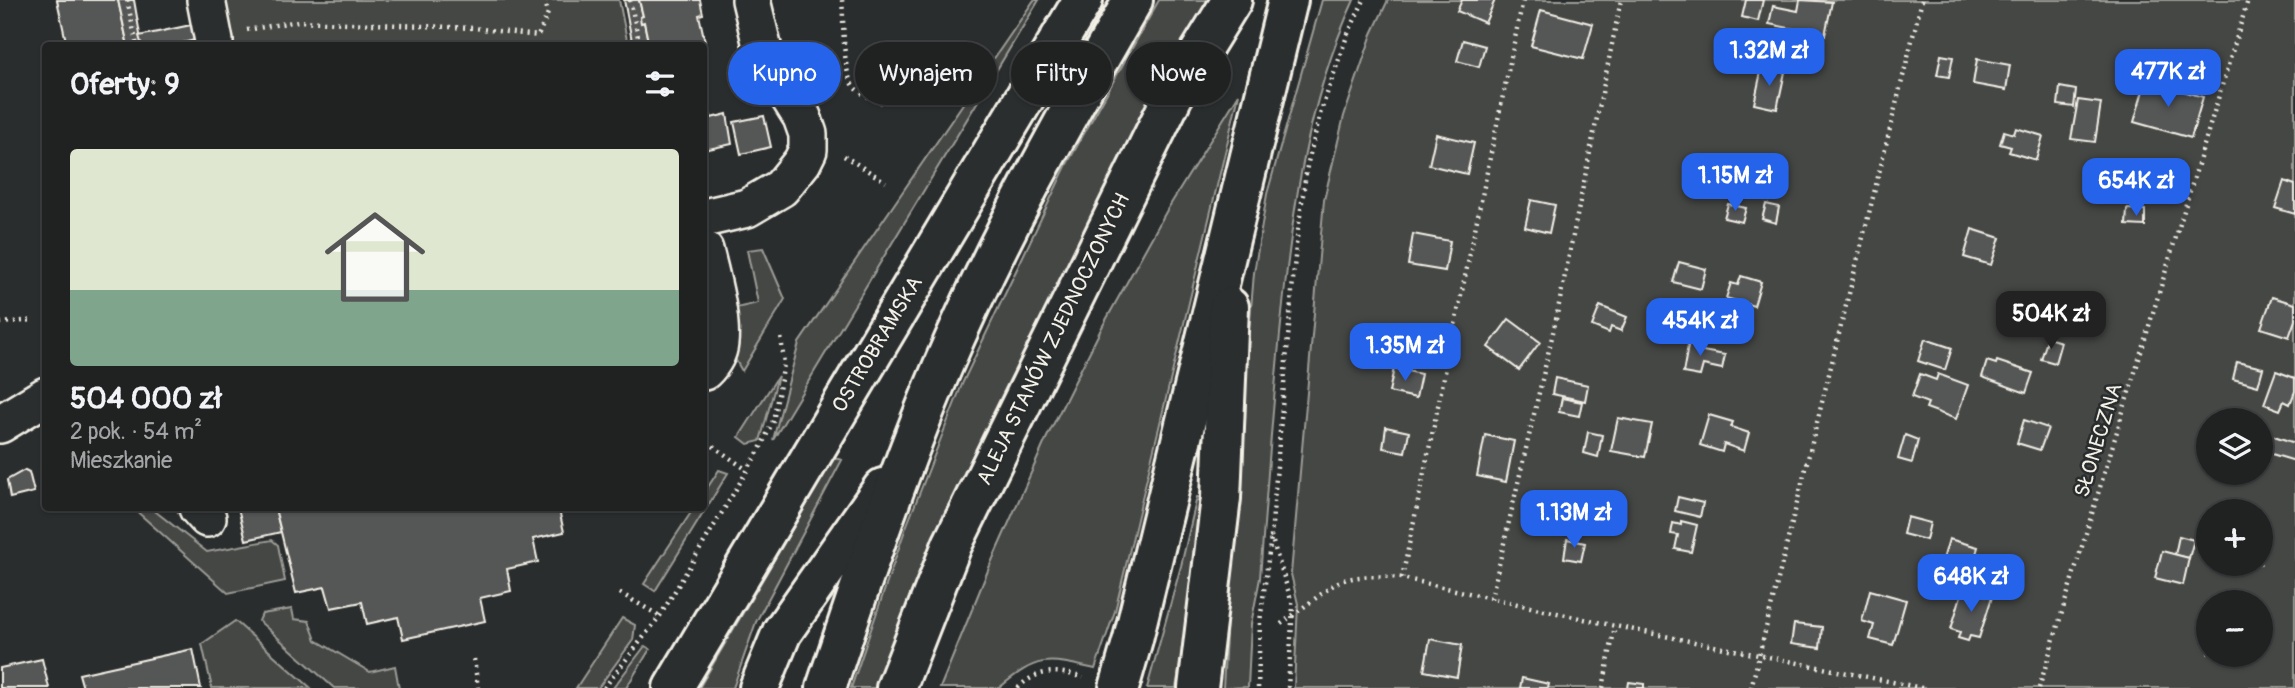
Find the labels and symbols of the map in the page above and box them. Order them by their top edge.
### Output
pin: 1.32M zł [1697,28,1841,88]
pin: 477K zł [2103,50,2233,109]
pin: 1.15M zł [1663,154,1807,213]
pin: 654K zł [2071,158,2201,218]
street label: ALEJA STANÓW ZJEDNOCZONYCH [970,188,1136,490]
street label: OSTROBRAMSKA [826,271,929,417]
pin: 504K zł [1986,292,2116,351]
pin: 454K zł [1635,298,1765,358]
pin: 1.35M zł [1333,324,1477,383]
street label: SŁONECZNA [2068,380,2129,500]
pin: 1.13M zł [1502,490,1646,550]
pin: 648K zł [1906,554,2036,614]

